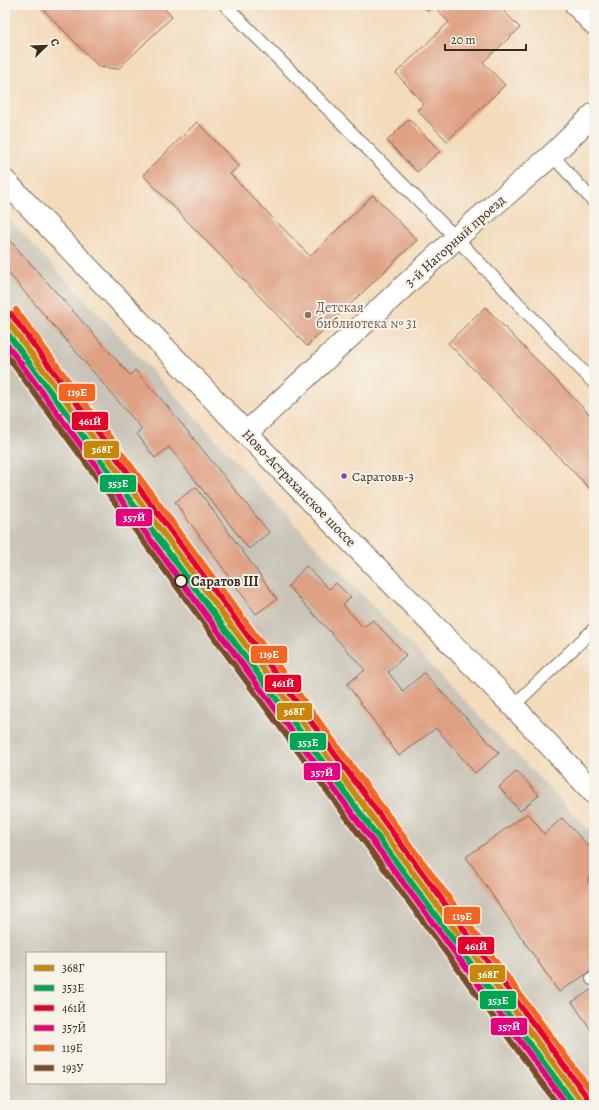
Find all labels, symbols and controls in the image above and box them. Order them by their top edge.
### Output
north arrow [26,26,66,66]
scale bar [445,26,526,52]
text: 20 m [451,32,475,48]
text: С [47,36,63,49]
street label: 3-й Нагорный проезд [401,191,509,291]
place label: Детская библиотека № 31 [316,298,417,333]
marker: Детская библиотека № 31 [303,310,313,320]
line badge: 119Е [58,383,96,402]
text: 119Е [67,385,87,400]
line badge: 461Й [71,411,109,431]
text: 461Й [79,414,101,429]
street label: Ново-Астраханское шоссе [238,425,360,551]
line badge: 368Г [83,440,120,459]
text: 368Г [92,442,113,457]
place label: Саратовв-3 [352,468,414,485]
marker: Саратовв-3 [339,471,349,481]
line badge: 353Е [99,474,137,493]
text: 353Е [108,476,129,491]
line badge: 357Й [115,508,153,527]
text: 357Й [123,510,145,525]
place label: Саратов III [191,572,259,591]
marker: Саратов III [174,574,188,588]
line badge: 119Е [250,645,288,664]
text: 119Е [259,647,279,662]
line badge: 461Й [264,674,302,693]
text: 461Й [272,676,294,691]
line badge: 368Г [276,702,313,721]
text: 368Г [284,704,305,719]
line badge: 353Е [289,732,327,751]
text: 353Е [298,735,319,750]
line badge: 357Й [303,762,341,781]
text: 357Й [311,765,333,780]
line badge: 119Е [443,906,481,925]
text: 119Е [452,909,472,924]
line badge: 461Й [457,936,495,955]
text: 461Й [465,939,487,954]
legend [26,952,166,1084]
text: 368Г [62,960,84,976]
line badge: 368Г [469,964,506,983]
text: 368Г [478,967,499,982]
text: 353Е [62,980,84,996]
line badge: 353Е [479,990,517,1010]
text: 353Е [488,993,509,1008]
text: 461Й [62,1000,86,1016]
line badge: 357Й [490,1017,528,1036]
text: 357Й [498,1019,520,1034]
text: 357Й [62,1020,86,1036]
text: 119Е [62,1040,83,1056]
text: 193У [62,1060,84,1076]

